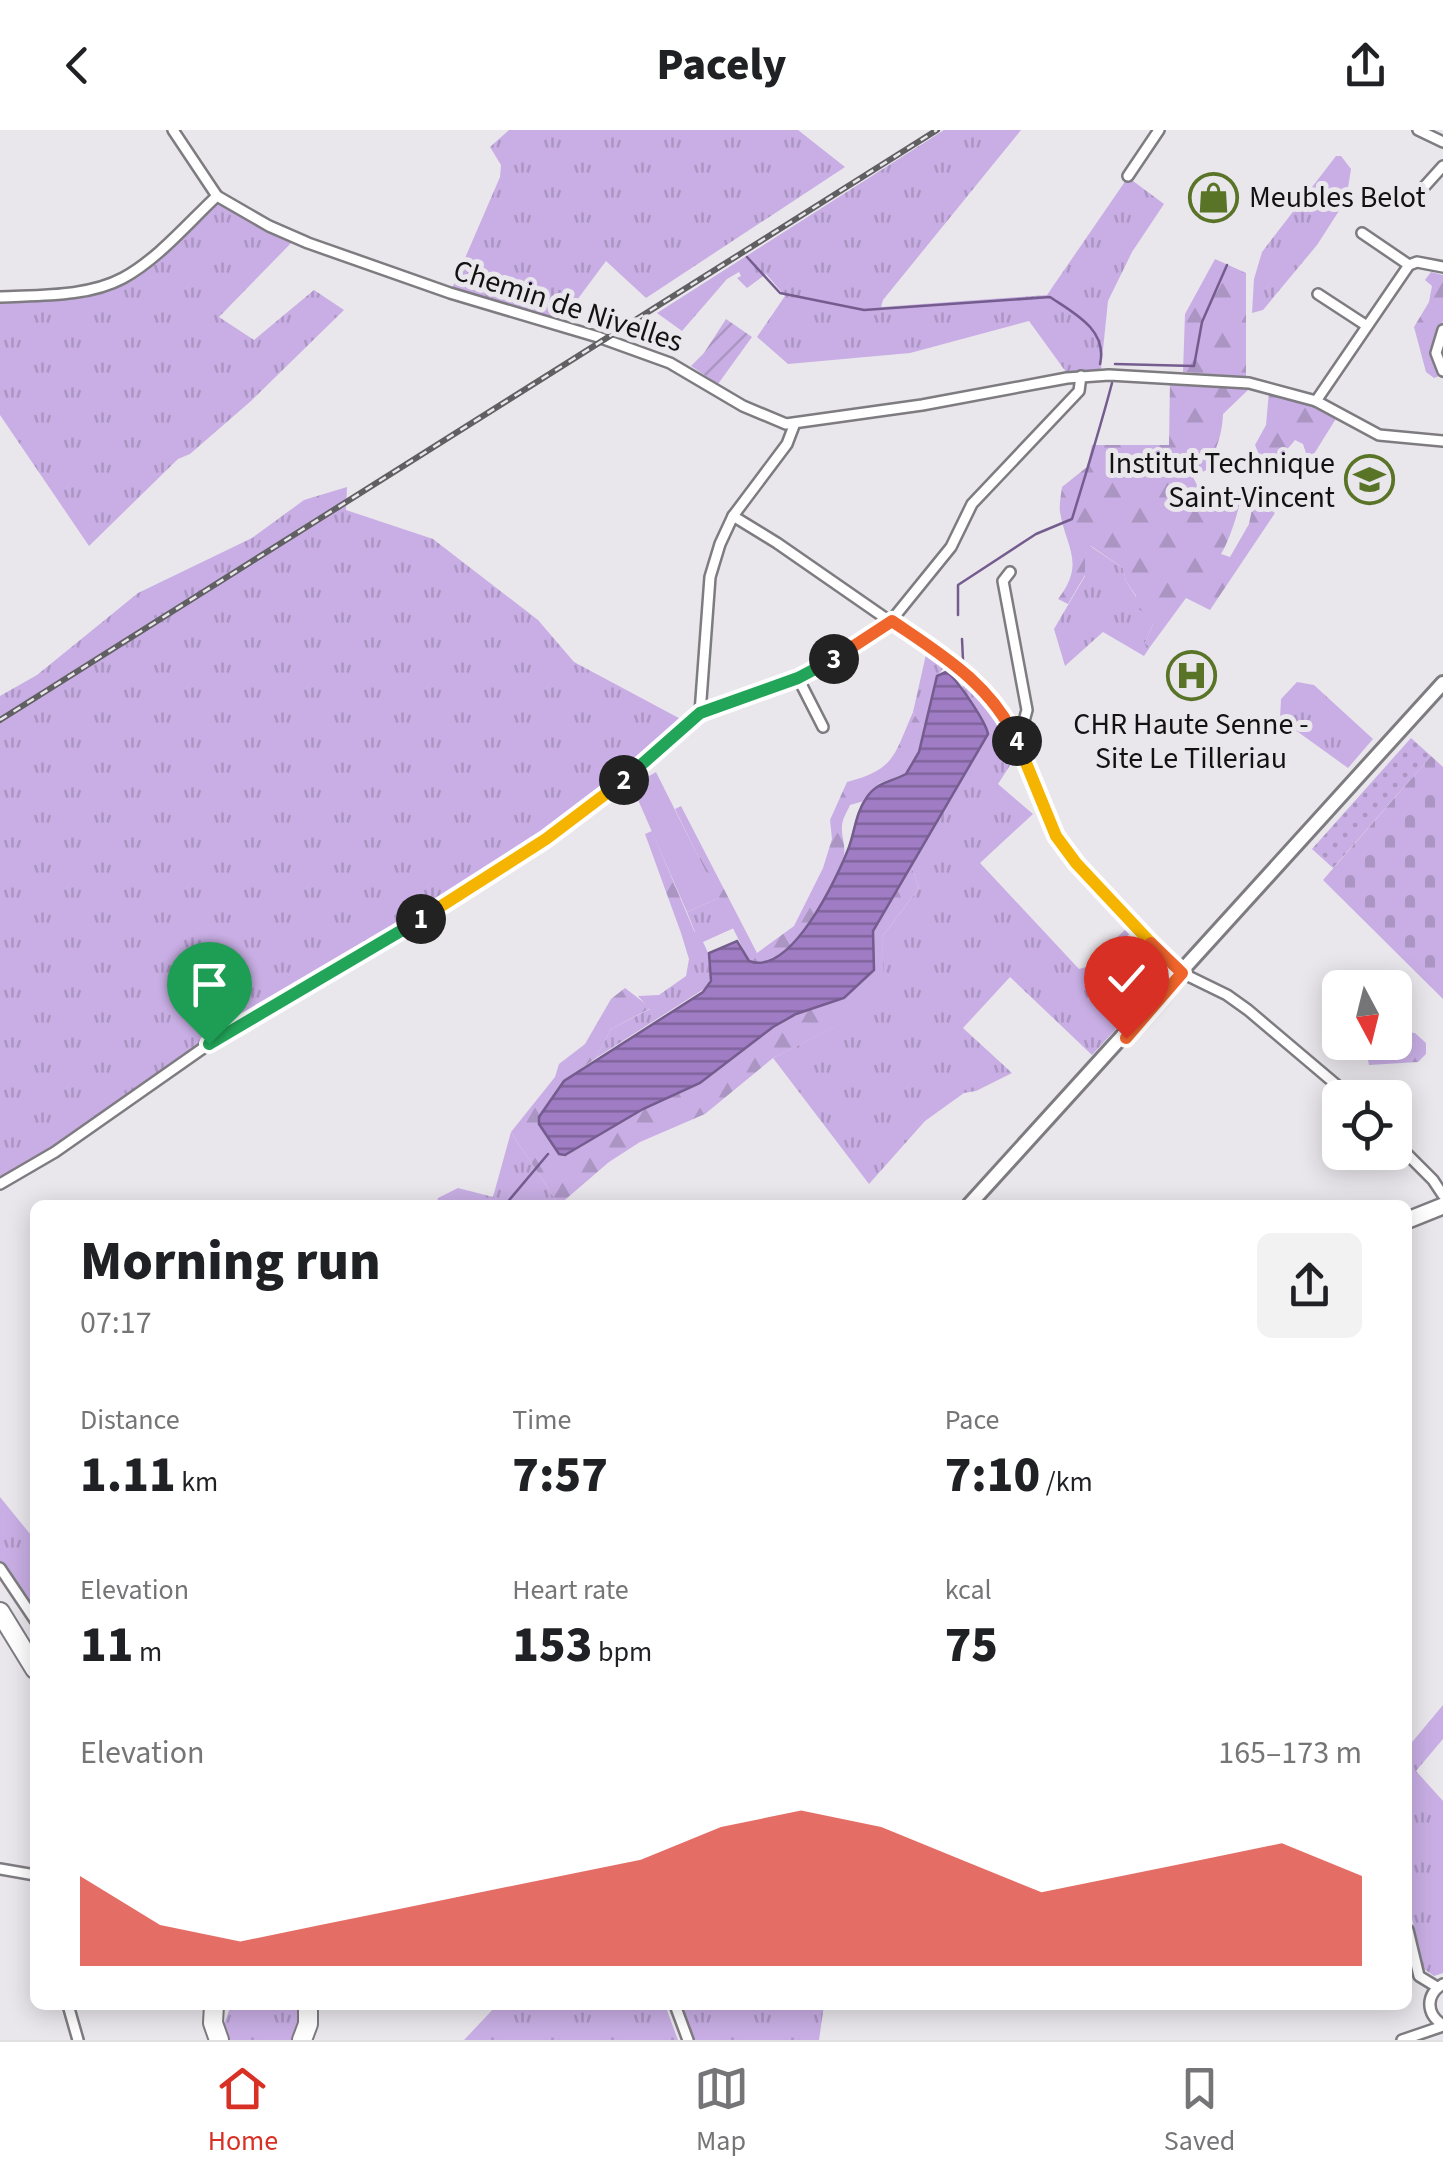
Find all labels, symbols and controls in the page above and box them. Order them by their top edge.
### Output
text: Pacely [656,33,787,97]
icon: back [50,38,105,93]
icon: share [1338,38,1393,93]
shop icon: Meubles Belot [1188,171,1240,223]
place label: Meubles Belot [1249,176,1426,219]
street label: Chemin de Nivelles [448,249,688,363]
place label: Institut Technique Saint-Vincent [1108,442,1335,519]
school or university icon: Institut Technique Saint-Vincent [1344,454,1396,506]
pin: 3 [809,634,859,684]
text: 3 [827,639,841,679]
hospital icon: CHR Haute Senne - Site Le Tilleriau [1165,649,1217,701]
place label: CHR Haute Senne - Site Le Tilleriau [1073,703,1309,780]
pin: 4 [992,716,1042,766]
text: 4 [1010,721,1024,761]
pin: 2 [599,755,649,805]
text: 2 [617,760,631,800]
pin: 1 [396,894,446,944]
text: 1 [414,899,428,939]
pin [1084,936,1169,1039]
pin [167,942,252,1045]
icon: check [1099,951,1154,1006]
icon: arrive [182,957,237,1012]
north arrow [1322,970,1412,1060]
map controls [1322,970,1412,1170]
button: locate [1322,1080,1412,1170]
text: Morning run [80,1223,381,1301]
button: share [1257,1233,1362,1338]
text: 07:17 [80,1300,152,1346]
text: Distance [80,1400,180,1440]
text: Time [512,1400,571,1440]
text: Pace [945,1400,1000,1440]
text: 1.11 [80,1440,176,1511]
text: 7:57 [512,1440,608,1511]
text: 7:10 [945,1440,1040,1511]
text: km [176,1462,218,1502]
text: /km [1040,1462,1093,1502]
text: Elevation [80,1570,189,1610]
text: Heart rate [512,1570,629,1610]
text: kcal [945,1570,992,1610]
text: 11 [80,1610,133,1681]
text: 153 [512,1610,592,1681]
text: 75 [945,1610,998,1681]
text: m [133,1632,162,1672]
text: bpm [592,1632,652,1672]
text: Elevation [80,1730,205,1776]
text: 165–173 m [1218,1730,1362,1776]
tab: Home [208,2061,278,2161]
tab: Map [694,2061,749,2161]
tab: Saved [1164,2061,1235,2161]

